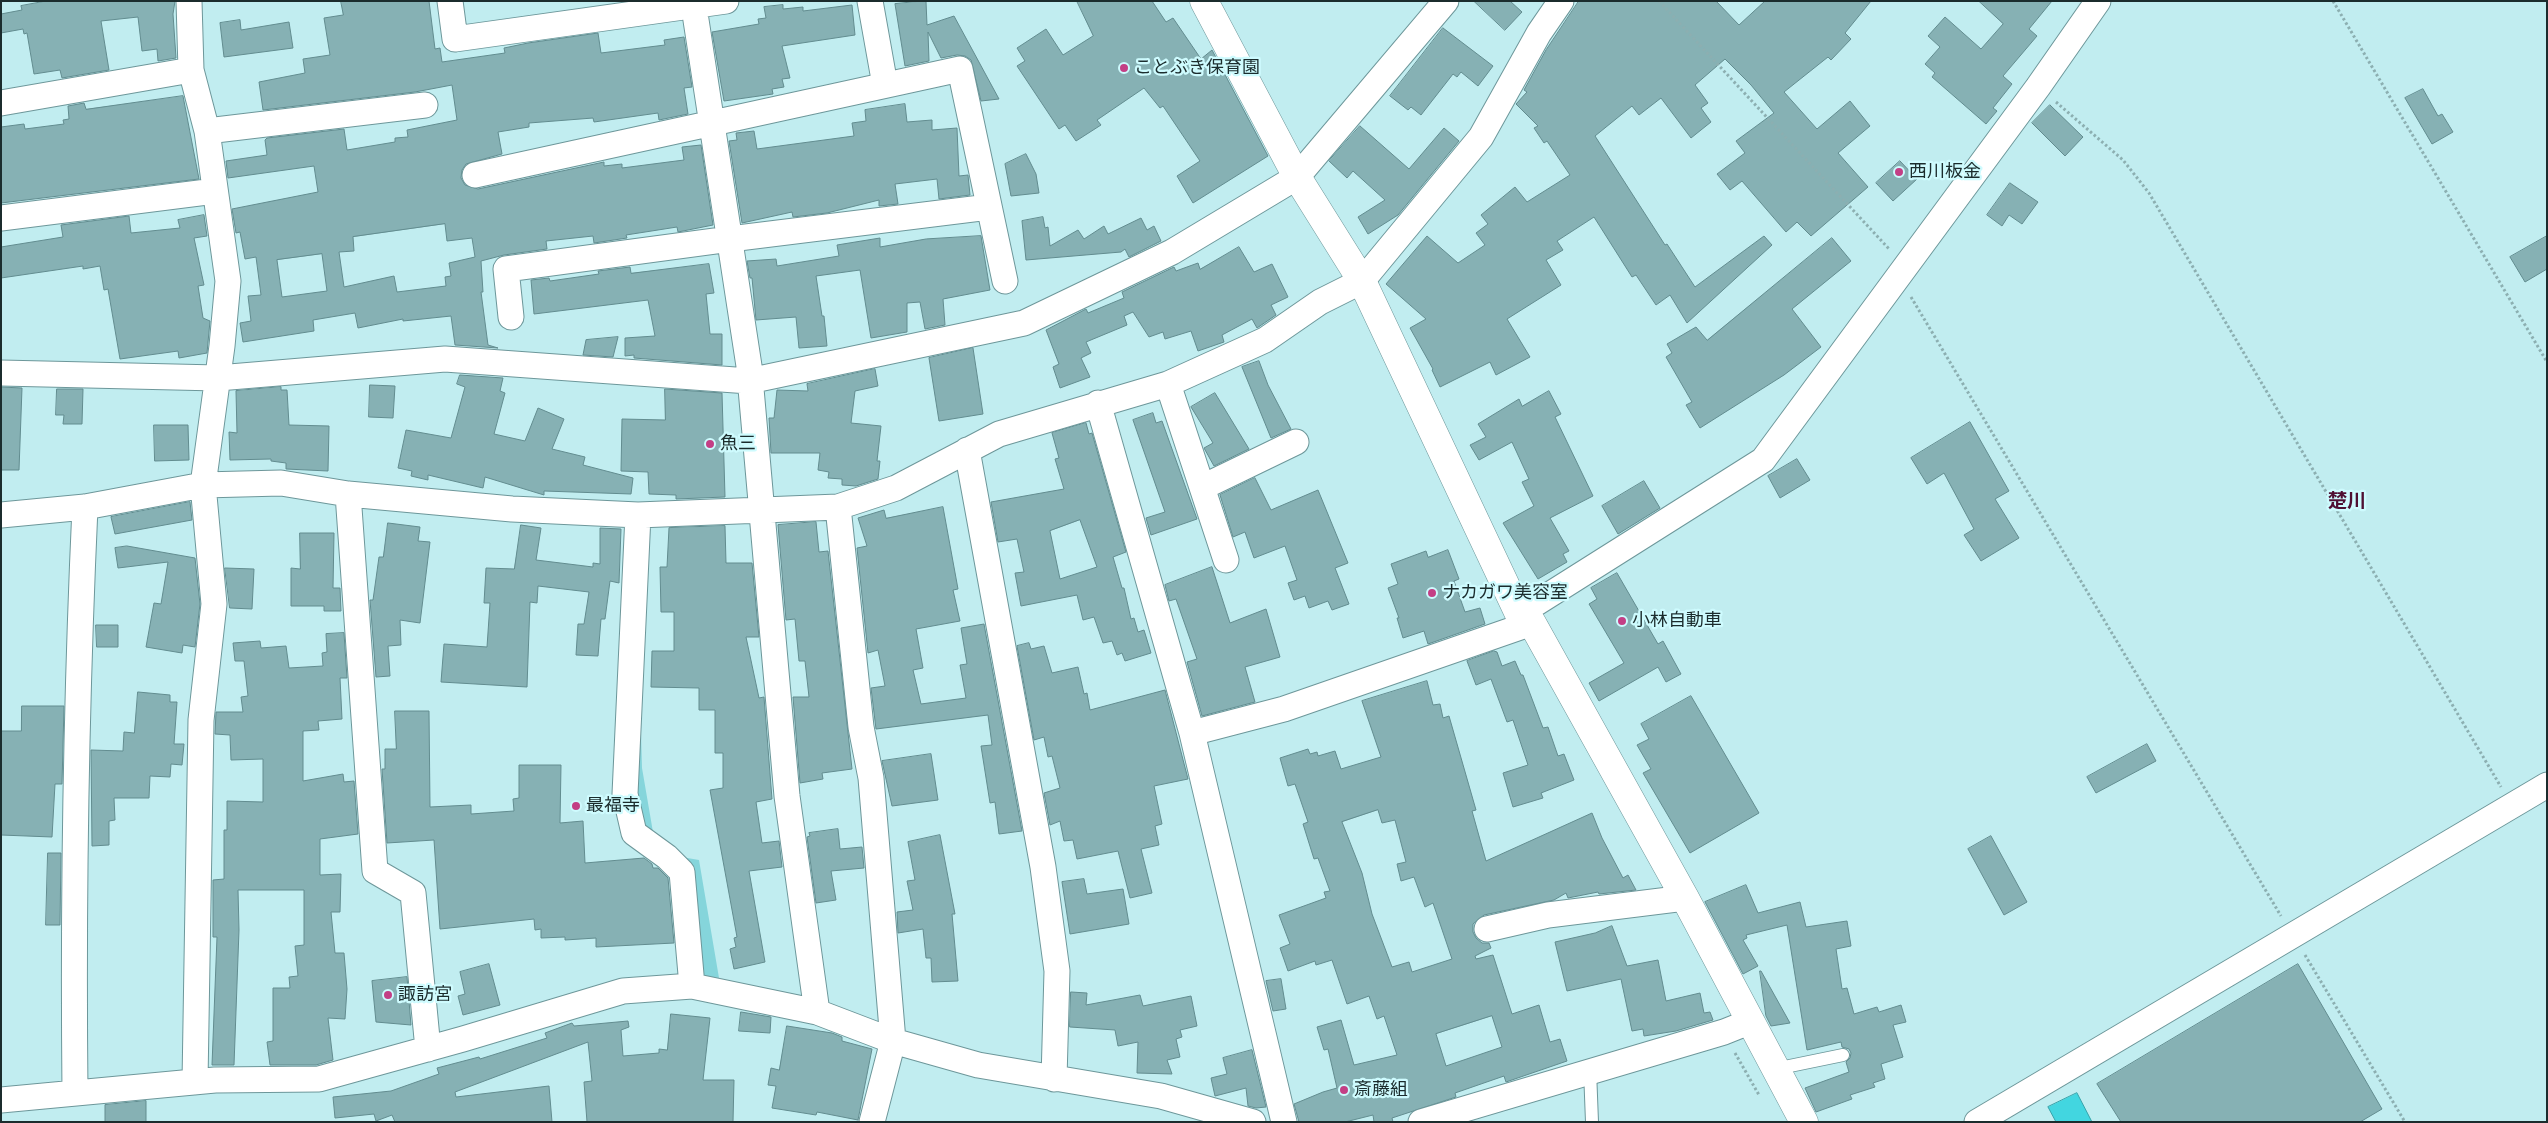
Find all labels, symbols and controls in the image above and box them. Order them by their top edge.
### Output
place label: ことぶき保育園 [1134,57,1260,79]
marker: ことぶき保育園 [1118,62,1130,74]
place label: 西川板金 [1909,161,1981,183]
marker: 西川板金 [1893,166,1905,178]
place label: 魚三 [720,433,756,455]
marker: 魚三 [704,438,716,450]
district label: 楚川 [2328,491,2366,513]
place label: ナカガワ美容室 [1442,582,1568,604]
marker: ナカガワ美容室 [1426,587,1438,599]
place label: 小林自動車 [1632,610,1722,632]
marker: 小林自動車 [1616,615,1628,627]
place label: 最福寺 [586,795,640,817]
marker: 最福寺 [570,800,582,812]
place label: 諏訪宮 [398,984,452,1006]
marker: 諏訪宮 [382,989,394,1001]
place label: 斎藤組 [1354,1079,1408,1101]
marker: 斎藤組 [1338,1084,1350,1096]

